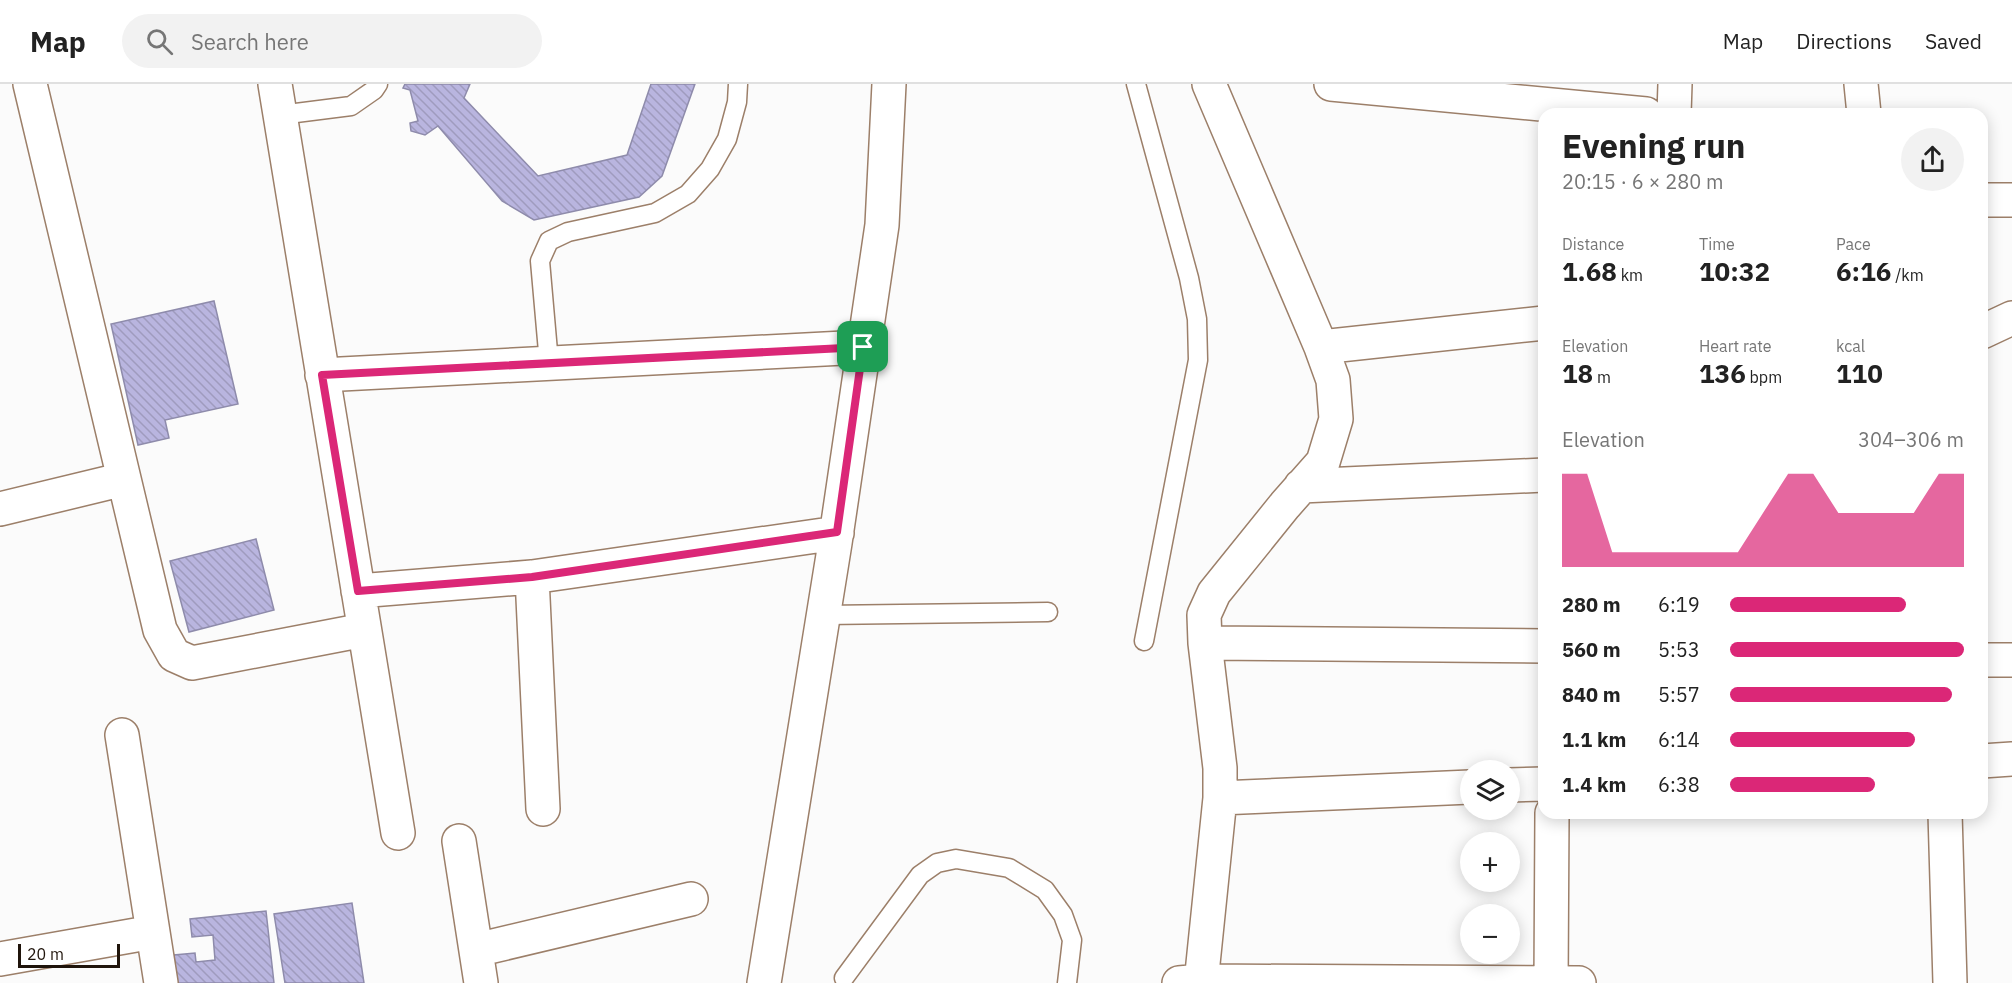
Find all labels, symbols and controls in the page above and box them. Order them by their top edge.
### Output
search box [122,14,542,68]
text: Map [30,23,86,60]
icon: search [143,25,176,58]
text: Search here [191,27,309,56]
text: Map [1723,27,1763,55]
text: Directions [1796,27,1892,55]
text: Saved [1925,27,1982,55]
text: Evening run [1562,124,1746,167]
button: share [1901,128,1964,191]
text: 20:15 · 6 × 280 m [1562,168,1723,195]
text: Distance [1562,234,1624,254]
text: Time [1699,234,1735,254]
text: Pace [1836,234,1871,254]
text: 1.68 [1562,254,1617,288]
text: 10:32 [1699,254,1770,288]
text: 6:16 [1836,254,1891,288]
text: km [1617,265,1643,285]
text: /km [1891,265,1924,285]
pin [837,321,888,372]
icon: arrive [846,330,879,363]
text: Elevation [1562,336,1628,356]
text: Heart rate [1699,336,1772,356]
text: kcal [1836,336,1865,356]
text: 18 [1562,356,1593,390]
text: 136 [1699,356,1746,390]
text: 110 [1836,356,1883,390]
text: m [1593,367,1611,387]
text: bpm [1746,367,1782,387]
text: Elevation [1562,426,1645,453]
text: 304–306 m [1858,426,1964,453]
text: 280 m [1562,591,1621,618]
text: 6:19 [1658,591,1700,618]
text: 560 m [1562,636,1621,663]
text: 5:53 [1658,636,1700,663]
text: 840 m [1562,681,1621,708]
text: 5:57 [1658,681,1700,708]
text: 1.1 km [1562,726,1626,753]
text: 6:14 [1658,726,1700,753]
map controls [1460,760,1520,964]
button: layers [1460,760,1520,820]
text: 1.4 km [1562,771,1626,798]
text: 6:38 [1658,771,1700,798]
button: + [1460,832,1520,892]
button: − [1460,904,1520,964]
scale bar [18,941,120,968]
text: 20 m [27,944,64,964]

